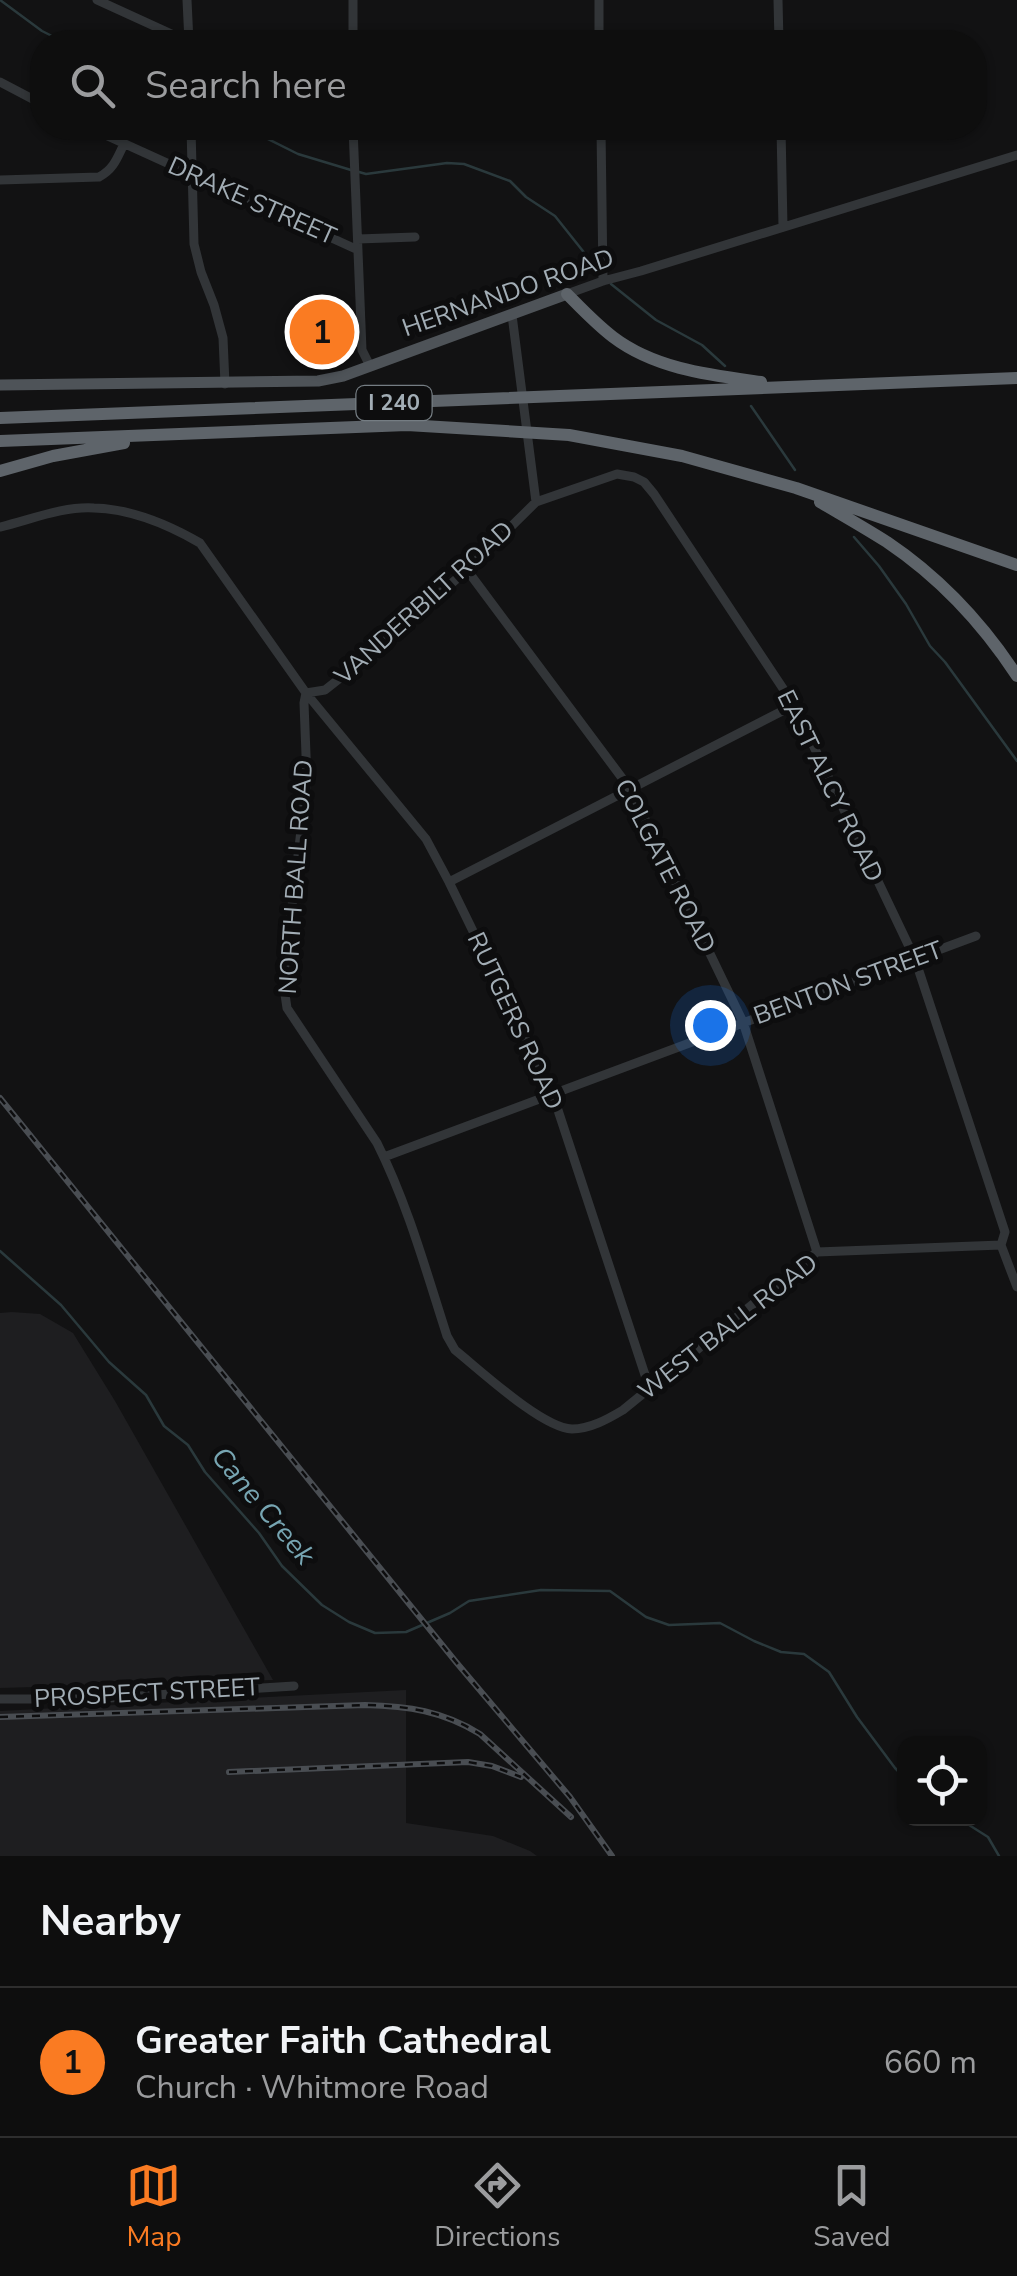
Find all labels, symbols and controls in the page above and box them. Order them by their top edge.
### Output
search box [30,30,987,140]
icon: search [65,58,120,113]
text: Search here [145,60,346,111]
street label: DRAKE STREET [163,149,341,253]
street label: HERNANDO ROAD [398,241,618,345]
pin: 1 [290,294,354,370]
road number: I 240 [356,386,432,420]
street label: VANDERBILT ROAD [326,513,521,693]
street label: EAST ALCY ROAD [769,684,891,888]
street label: NORTH BALL ROAD [271,759,321,995]
street label: COLGATE ROAD [607,773,723,959]
street label: RUTGERS ROAD [459,927,571,1115]
street label: BENTON STREET [749,933,947,1033]
your location [685,1000,736,1051]
street label: WEST BALL ROAD [631,1246,825,1408]
water label: Cane Creek [202,1439,324,1574]
street label: PROSPECT STREET [33,1670,261,1716]
map controls [897,1736,987,1826]
button: locate [897,1736,987,1826]
text: Nearby [40,1893,181,1950]
text: Greater Faith Cathedral [135,2015,551,2066]
text: 1 [63,2041,82,2084]
text: 660 m [884,2041,977,2084]
text: Church · Whitmore Road [135,2066,489,2109]
tab: Map [126,2158,181,2256]
tab: Directions [434,2158,560,2256]
tab: Saved [813,2158,891,2256]

